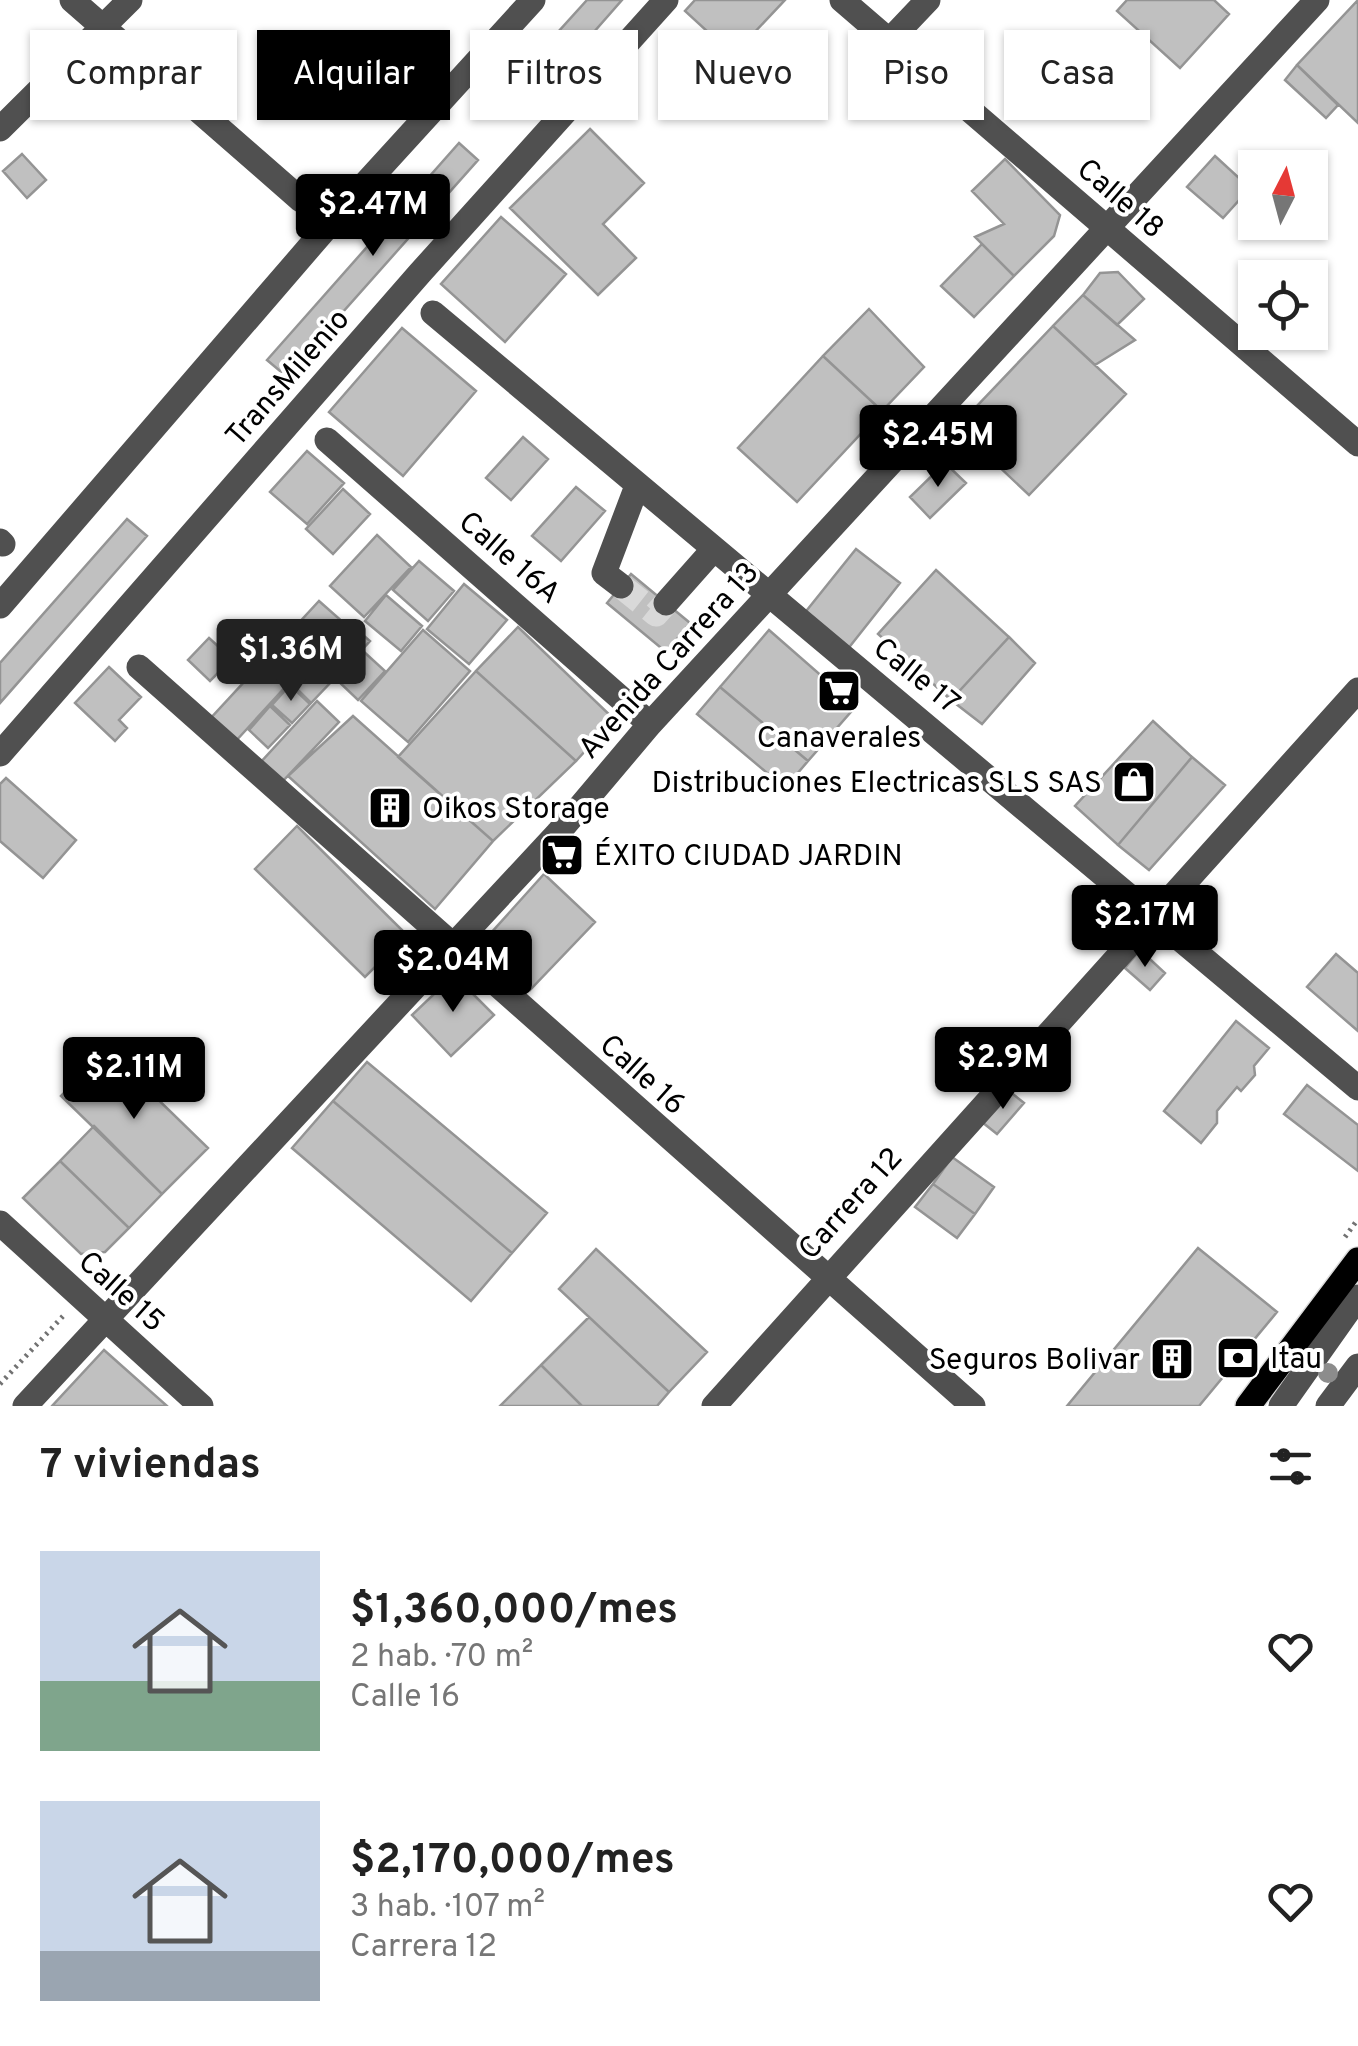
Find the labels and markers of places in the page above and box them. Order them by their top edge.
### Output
pin: $2.47M [292,174,454,259]
pin: $2.45M [857,405,1019,490]
pin: $1.36M [210,619,372,704]
supermarket icon: Canaverales [816,668,862,714]
place label: Canaverales [757,721,921,758]
shop icon: Distribuciones Electricas SLS SAS [1111,759,1157,805]
place label: Distribuciones Electricas SLS SAS [651,766,1102,803]
building icon: Oikos Storage [367,785,413,831]
place label: Oikos Storage [422,792,610,829]
supermarket icon: ÉXITO CIUDAD JARDIN [539,832,585,878]
place label: ÉXITO CIUDAD JARDIN [594,837,903,876]
pin: $2.17M [1064,885,1226,970]
pin: $2.04M [372,930,534,1015]
pin: $2.9M [933,1027,1073,1112]
pin: $2.11M [53,1037,215,1122]
bank icon: Itau [1215,1335,1261,1381]
building icon: Seguros Bolivar [1149,1336,1195,1382]
place label: Itau [1270,1342,1322,1379]
place label: Seguros Bolivar [929,1343,1140,1380]

